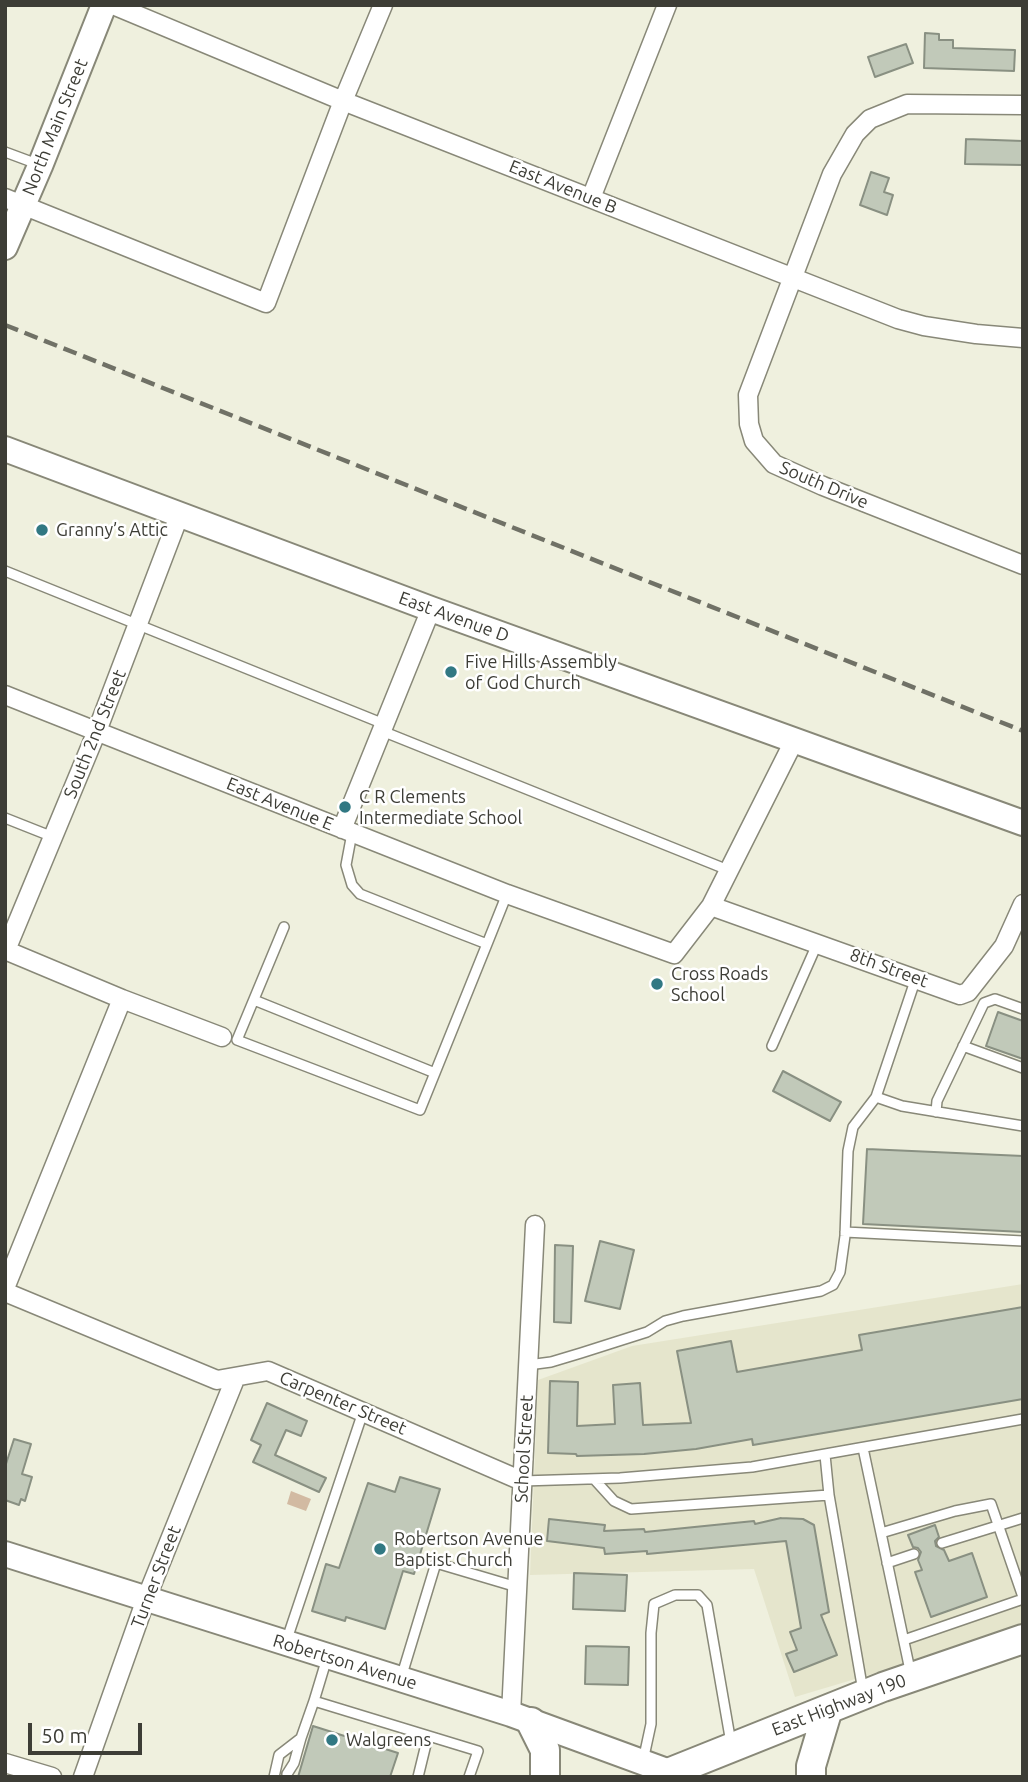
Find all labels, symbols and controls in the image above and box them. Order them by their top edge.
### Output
street label: North Main Street [18,55,92,199]
street label: East Avenue B [506,156,620,218]
street label: South Drive [776,457,872,513]
place label: Granny’s Attic [56,519,168,541]
marker: Granny’s Attic [34,522,50,538]
street label: East Avenue D [396,587,512,647]
place label: Five Hills Assembly of God Church [465,651,617,694]
marker: Five Hills Assembly of God Church [443,664,459,680]
street label: South 2nd Street [59,666,131,802]
street label: East Avenue E [223,773,337,835]
place label: C R Clements Intermediate School [359,786,522,828]
marker: C R Clements Intermediate School [337,799,353,815]
street label: 8th Street [847,944,931,992]
place label: Cross Roads School [671,963,768,1006]
marker: Cross Roads School [649,976,665,992]
street label: Carpenter Street [276,1366,410,1440]
street label: School Street [510,1394,538,1504]
street label: Turner Street [127,1523,185,1631]
place label: Robertson Avenue Baptist Church [394,1528,543,1570]
marker: Robertson Avenue Baptist Church [372,1541,388,1557]
street label: Robertson Avenue [270,1630,420,1694]
street label: East Highway 190 [769,1669,909,1741]
scale bar [32,1708,145,1752]
text: 50 m [41,1723,88,1747]
place label: Walgreens [346,1729,431,1751]
marker: Walgreens [324,1732,340,1748]

